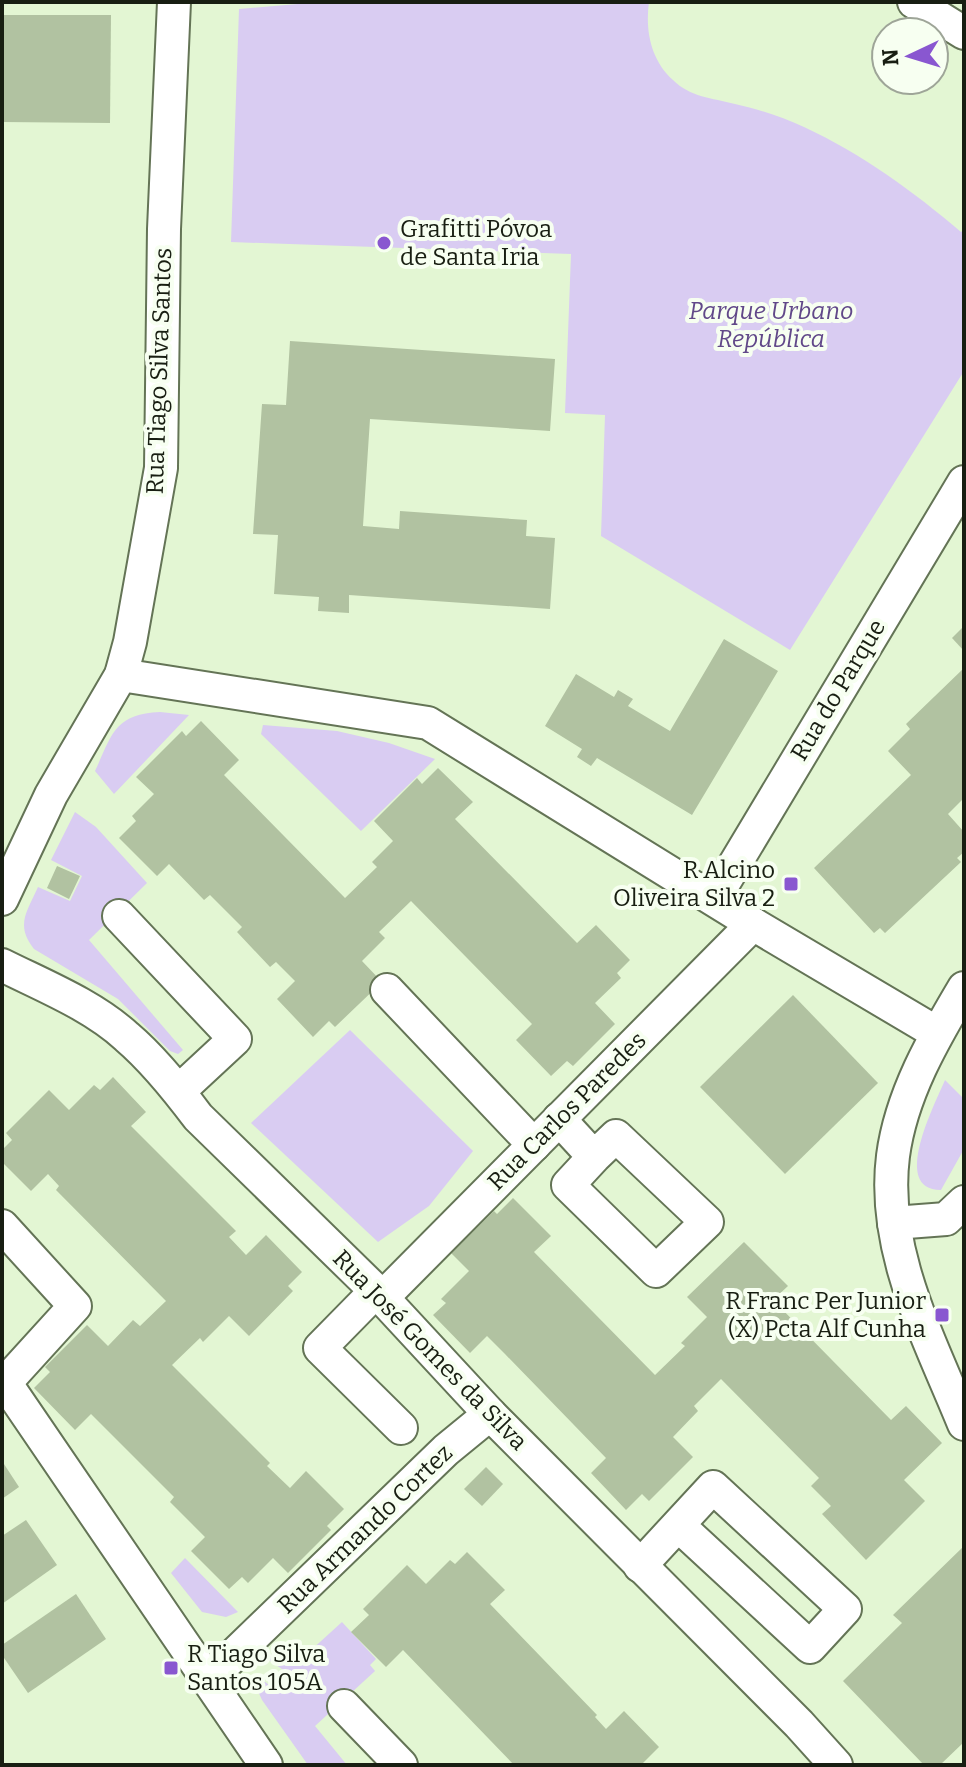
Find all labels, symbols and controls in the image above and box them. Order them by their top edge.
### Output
north arrow [870,16,950,96]
text: N [876,48,905,67]
place label: Grafitti Póvoa de Santa Iria [400,215,552,271]
marker: Grafitti Póvoa de Santa Iria [375,234,393,252]
street label: Rua Tiago Silva Santos [141,247,177,495]
park label: Parque Urbano República [689,297,853,353]
street label: Rua do Parque [785,614,891,766]
place label: R Alcino Oliveira Silva 2 [613,856,775,912]
marker: R Alcino Oliveira Silva 2 [782,875,800,893]
street label: Rua Carlos Paredes [482,1026,652,1196]
street label: Rua José Gomes da Silva [327,1244,533,1456]
place label: R Franc Per Junior (X) Pcta Alf Cunha [725,1287,926,1343]
marker: R Franc Per Junior (X) Pcta Alf Cunha [933,1306,951,1324]
street label: Rua Armando Cortez [272,1439,458,1619]
place label: R Tiago Silva Santos 105A [187,1640,325,1696]
marker: R Tiago Silva Santos 105A [162,1659,180,1677]

